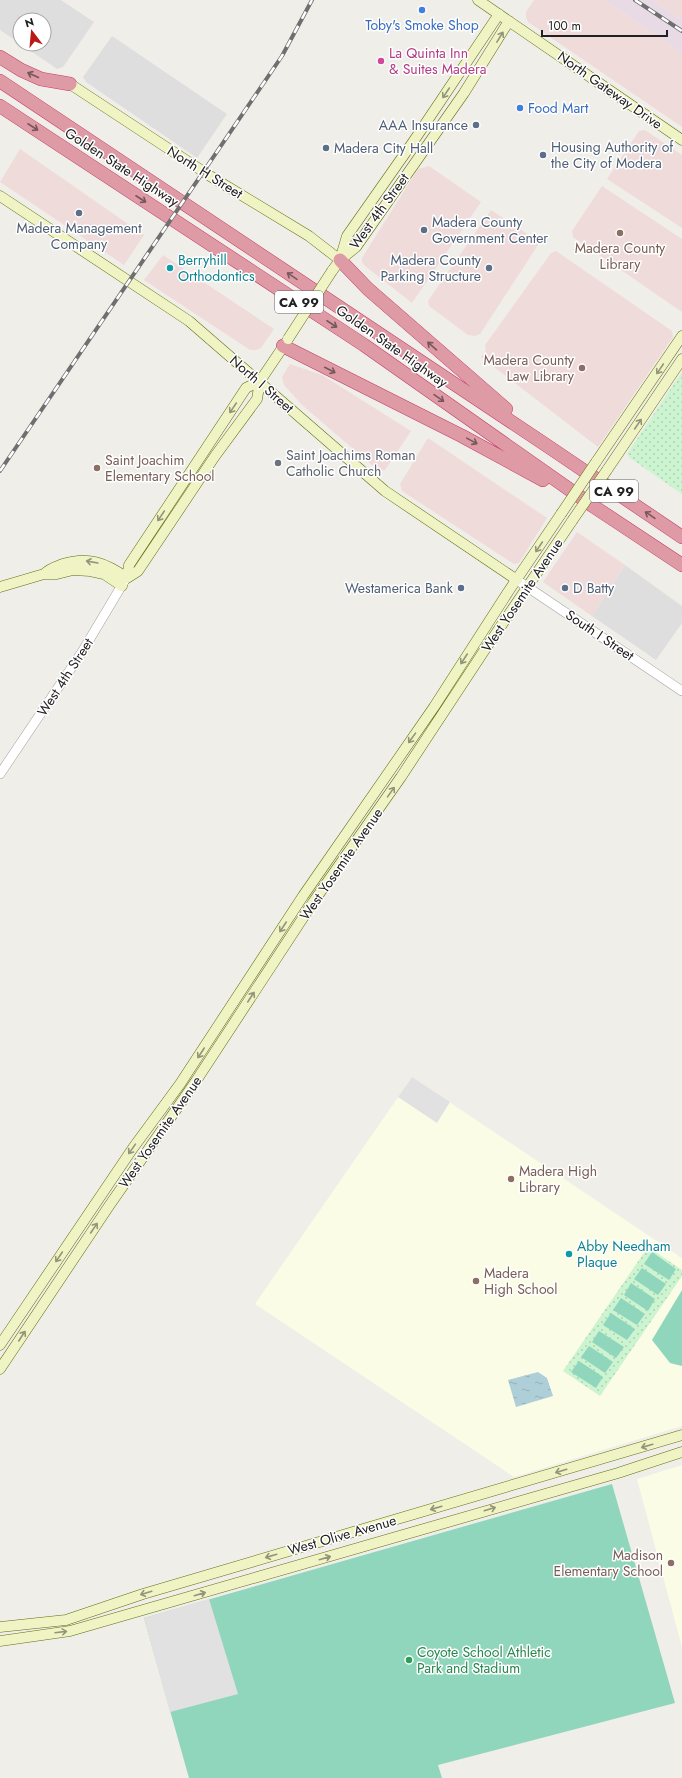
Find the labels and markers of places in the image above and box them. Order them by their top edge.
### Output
marker: Toby's Smoke Shop [417,5,427,15]
place label: Toby's Smoke Shop [365,15,479,35]
place label: La Quinta Inn & Suites Madera [389,43,487,79]
marker: La Quinta Inn & Suites Madera [376,56,386,66]
place label: Food Mart [528,98,589,118]
marker: Food Mart [515,103,525,113]
place label: AAA Insurance [379,115,468,135]
marker: AAA Insurance [471,120,481,130]
place label: Housing Authority of the City of Modera [551,137,674,173]
place label: Madera City Hall [334,138,433,158]
marker: Madera City Hall [321,143,331,153]
marker: Housing Authority of the City of Modera [538,150,548,160]
marker: Madera Management Company [74,208,84,218]
place label: Madera County Government Center [432,212,548,248]
place label: Madera Management Company [16,218,142,254]
marker: Madera County Government Center [419,225,429,235]
marker: Madera County Library [615,228,625,238]
place label: Madera County Library [575,238,666,274]
place label: Berryhill Orthodontics [178,250,255,286]
place label: Madera County Parking Structure [380,250,482,286]
marker: Berryhill Orthodontics [165,263,175,273]
marker: Madera County Parking Structure [484,263,494,273]
place label: Madera County Law Library [484,350,575,386]
marker: Madera County Law Library [577,363,587,373]
place label: Saint Joachims Roman Catholic Church [286,445,416,481]
place label: Saint Joachim Elementary School [105,450,215,486]
marker: Saint Joachims Roman Catholic Church [273,458,283,468]
marker: Saint Joachim Elementary School [92,463,102,473]
place label: Westamerica Bank [345,578,454,598]
place label: D Batty [573,578,615,598]
marker: Westamerica Bank [456,583,466,593]
marker: D Batty [560,583,570,593]
place label: Madera High Library [519,1161,597,1197]
marker: Madera High Library [506,1174,516,1184]
place label: Abby Needham Plaque [577,1236,671,1272]
marker: Abby Needham Plaque [564,1249,574,1259]
place label: Madera High School [484,1263,557,1299]
marker: Madera High School [471,1276,481,1286]
place label: Madison Elementary School [553,1545,663,1581]
marker: Madison Elementary School [666,1558,676,1568]
place label: Coyote School Athletic Park and Stadium [417,1642,551,1678]
marker: Coyote School Athletic Park and Stadium [404,1655,414,1665]

